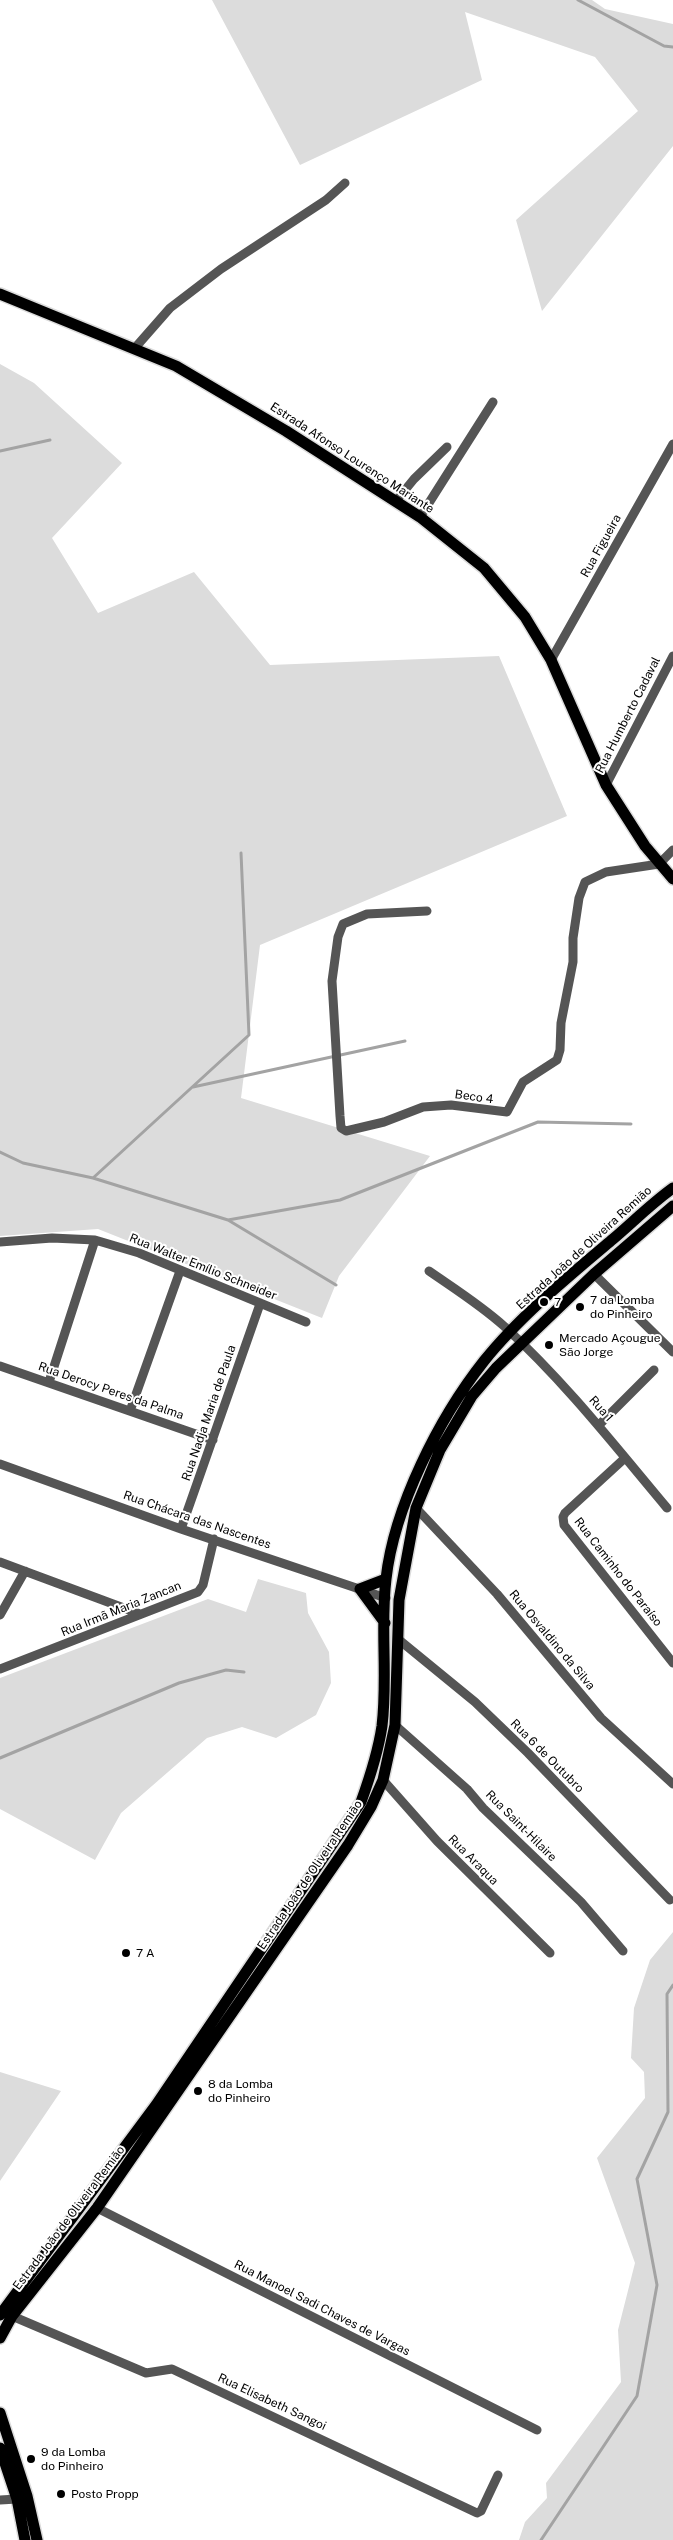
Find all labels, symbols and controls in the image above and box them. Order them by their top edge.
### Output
street label: Estrada Afonso Lourenço Mariante [267,400,437,516]
street label: Rua Figueira [578,512,624,580]
street label: Rua Humberto Cadaval [592,655,664,775]
street label: Beco 4 [454,1087,494,1107]
street label: Estrada João de Oliveira Remião [513,1183,655,1313]
street label: Rua Walter Emílio Schneider [127,1231,279,1303]
place label: 7 da Lomba do Pinheiro [590,1293,654,1321]
place label: 7 [554,1295,561,1309]
marker: 7 [538,1296,550,1308]
marker: 7 da Lomba do Pinheiro [574,1301,586,1313]
place label: Mercado Açougue São Jorge [559,1331,661,1359]
marker: Mercado Açougue São Jorge [543,1339,555,1351]
street label: Rua Nadja Maria de Paula [179,1343,239,1483]
street label: Rua Derocy Peres da Palma [36,1359,186,1423]
street label: Rua 1 [586,1393,616,1425]
street label: Rua Chácara das Nascentes [121,1488,273,1552]
street label: Rua Caminho do Paraíso [571,1515,665,1629]
street label: Rua Irmã Maria Zancan [59,1578,183,1640]
street label: Rua Osvaldino da Silva [506,1587,598,1693]
street label: Rua 6 de Outubro [507,1716,587,1796]
street label: Rua Saint-Hilaire [482,1787,560,1865]
street label: Estrada João de Oliveira Remião [255,1798,365,1952]
street label: Rua Araqua [445,1832,501,1888]
place label: 7 A [136,1946,155,1960]
marker: 7 A [120,1947,132,1959]
place label: 8 da Lomba do Pinheiro [208,2077,273,2105]
marker: 8 da Lomba do Pinheiro [192,2085,204,2097]
street label: Estrada João de Oliveira Remião [10,2143,128,2293]
street label: Rua Manoel Sadi Chaves de Vargas [232,2257,412,2359]
street label: Rua Elisabeth Sangoi [216,2371,328,2433]
place label: 9 da Lomba do Pinheiro [41,2445,106,2473]
marker: 9 da Lomba do Pinheiro [25,2453,37,2465]
place label: Posto Propp [71,2487,139,2501]
marker: Posto Propp [55,2488,67,2500]

